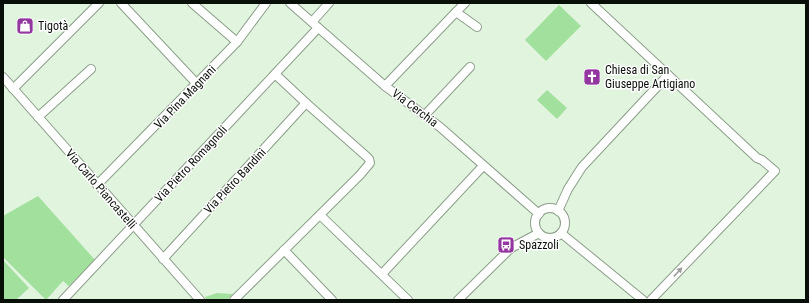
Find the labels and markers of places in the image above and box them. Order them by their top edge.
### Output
shop icon: Tigotà [15,16,35,36]
place label: Tigotà [38,19,68,33]
place label: Chiesa di San Giuseppe Artigiano [605,63,695,91]
church icon: Chiesa di San Giuseppe Artigiano [582,67,602,87]
bus stop icon: Spazzoli [496,235,516,255]
place label: Spazzoli [519,238,559,252]

